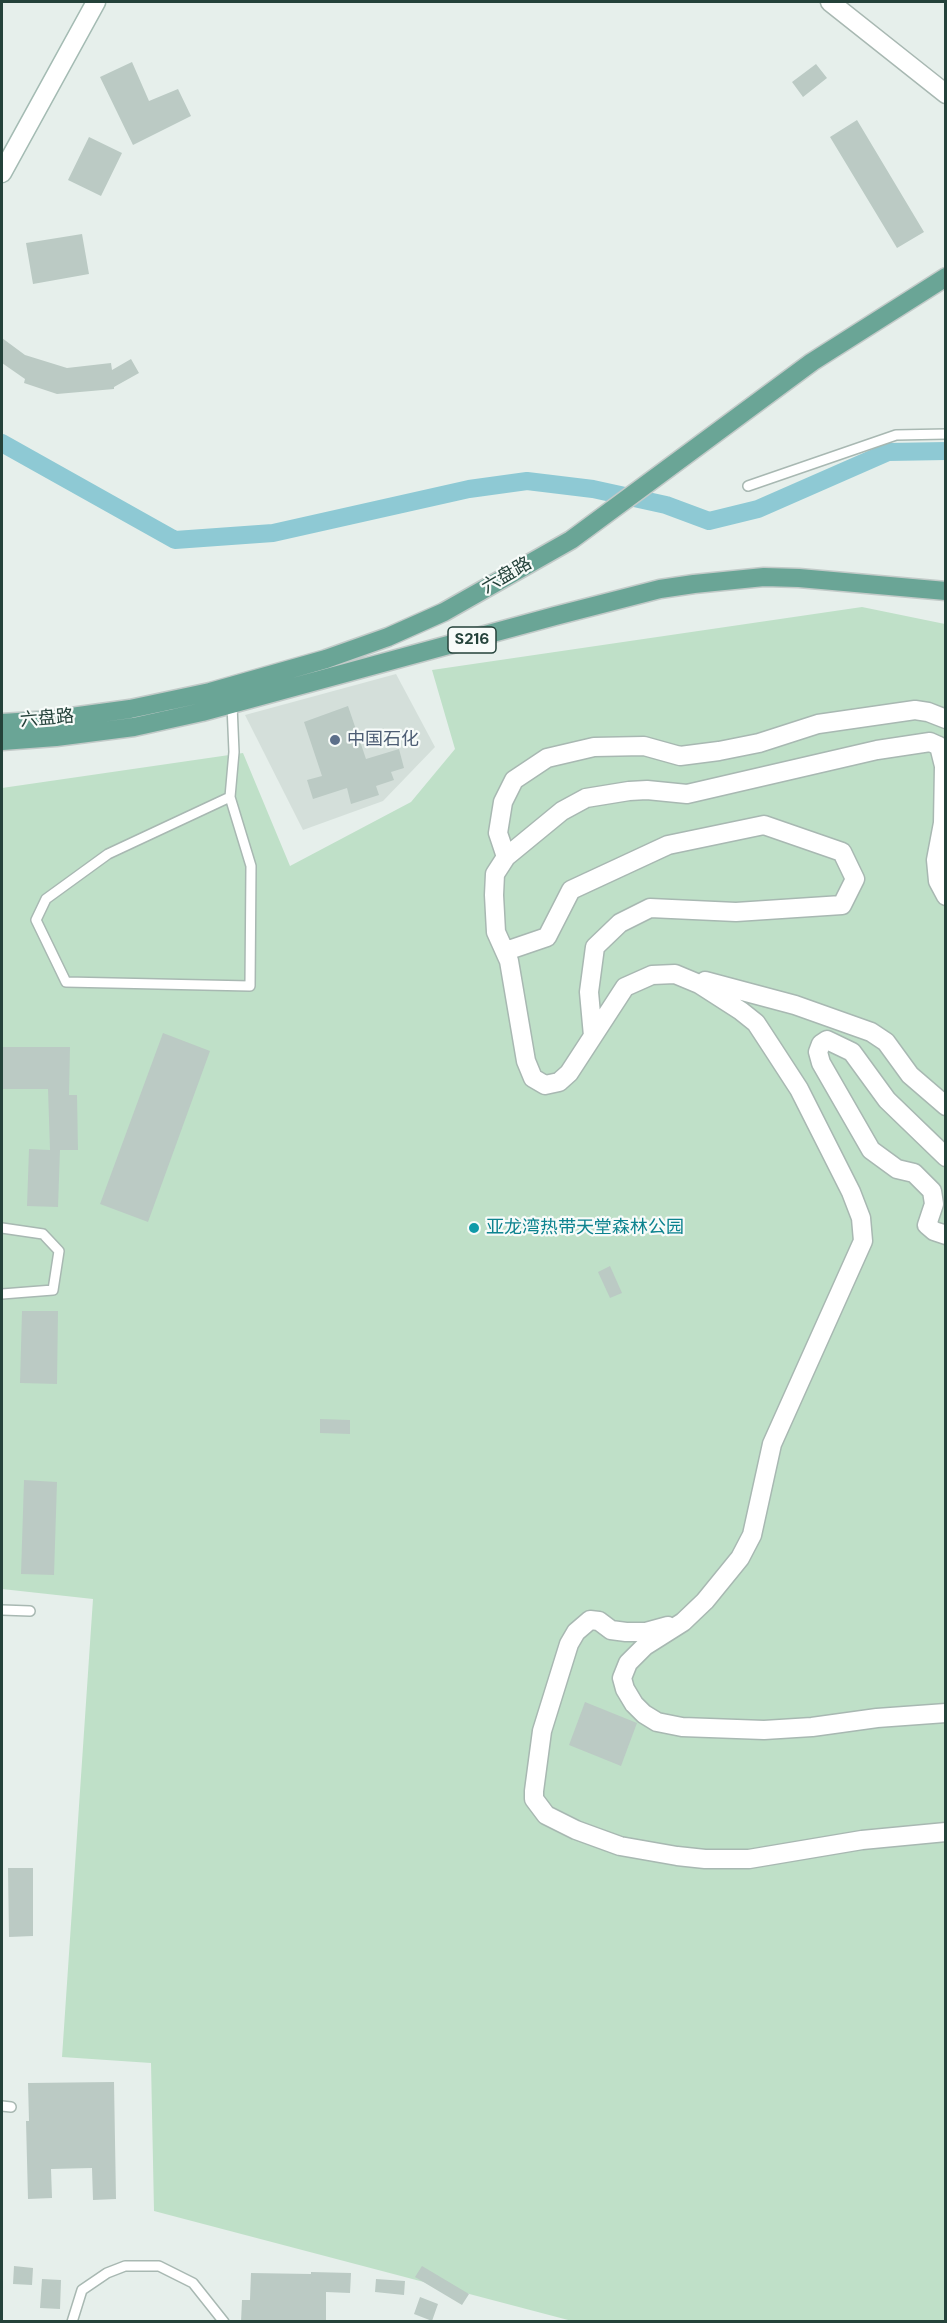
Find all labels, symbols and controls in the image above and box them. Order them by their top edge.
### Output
street label: 六盘路 [478,553,536,599]
road number: S216 [448,627,496,653]
street label: 六盘路 [19,706,75,732]
place label: 中国石化 [347,729,419,751]
marker: 中国石化 [328,733,342,747]
place label: 亚龙湾热带天堂森林公园 [486,1217,684,1239]
marker: 亚龙湾热带天堂森林公园 [467,1221,481,1235]

